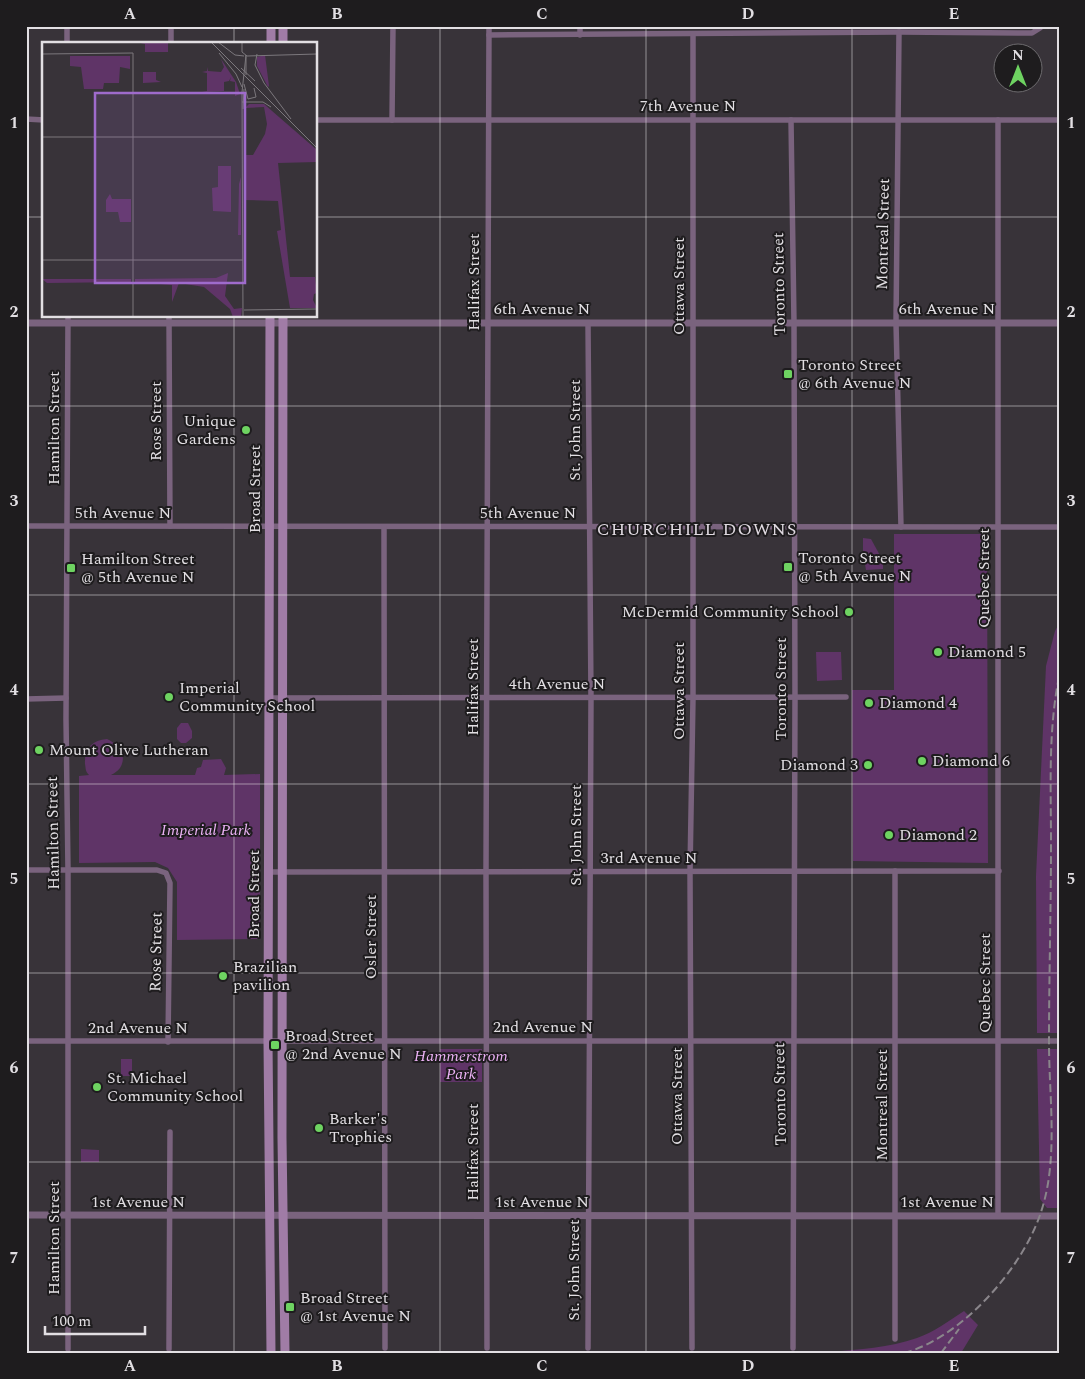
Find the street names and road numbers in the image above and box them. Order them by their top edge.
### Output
street label: 7th Avenue N [640,94,736,118]
street label: Montreal Street [870,178,896,290]
street label: Toronto Street [766,232,792,336]
street label: Halifax Street [462,233,486,331]
street label: Ottawa Street [667,237,691,335]
street label: 6th Avenue N [494,297,590,321]
street label: 6th Avenue N [899,297,995,321]
street label: Hamilton Street [42,371,66,485]
street label: St. John Street [563,379,587,481]
street label: Rose Street [144,381,168,461]
street label: Broad Street [243,444,267,533]
street label: 5th Avenue N [75,501,171,525]
street label: 5th Avenue N [480,501,576,525]
street label: Quebec Street [972,528,996,628]
street label: Toronto Street [769,637,793,741]
street label: Halifax Street [461,638,485,736]
street label: Ottawa Street [667,642,691,740]
street label: 4th Avenue N [509,672,605,696]
street label: Hamilton Street [40,776,66,890]
street label: St. John Street [564,784,588,886]
street label: 3rd Avenue N [601,846,697,870]
street label: Broad Street [242,849,266,938]
street label: Osler Street [359,894,383,979]
street label: Rose Street [143,912,169,992]
street label: Quebec Street [973,933,997,1033]
street label: 2nd Avenue N [493,1015,593,1039]
street label: 2nd Avenue N [88,1016,188,1040]
street label: Toronto Street [767,1042,793,1146]
street label: Ottawa Street [665,1047,689,1145]
street label: Montreal Street [870,1049,894,1161]
street label: Halifax Street [461,1103,485,1201]
street label: Hamilton Street [42,1181,66,1295]
street label: 1st Avenue N [91,1190,185,1214]
street label: 1st Avenue N [495,1190,589,1214]
street label: 1st Avenue N [900,1190,994,1214]
street label: St. John Street [562,1219,586,1321]

